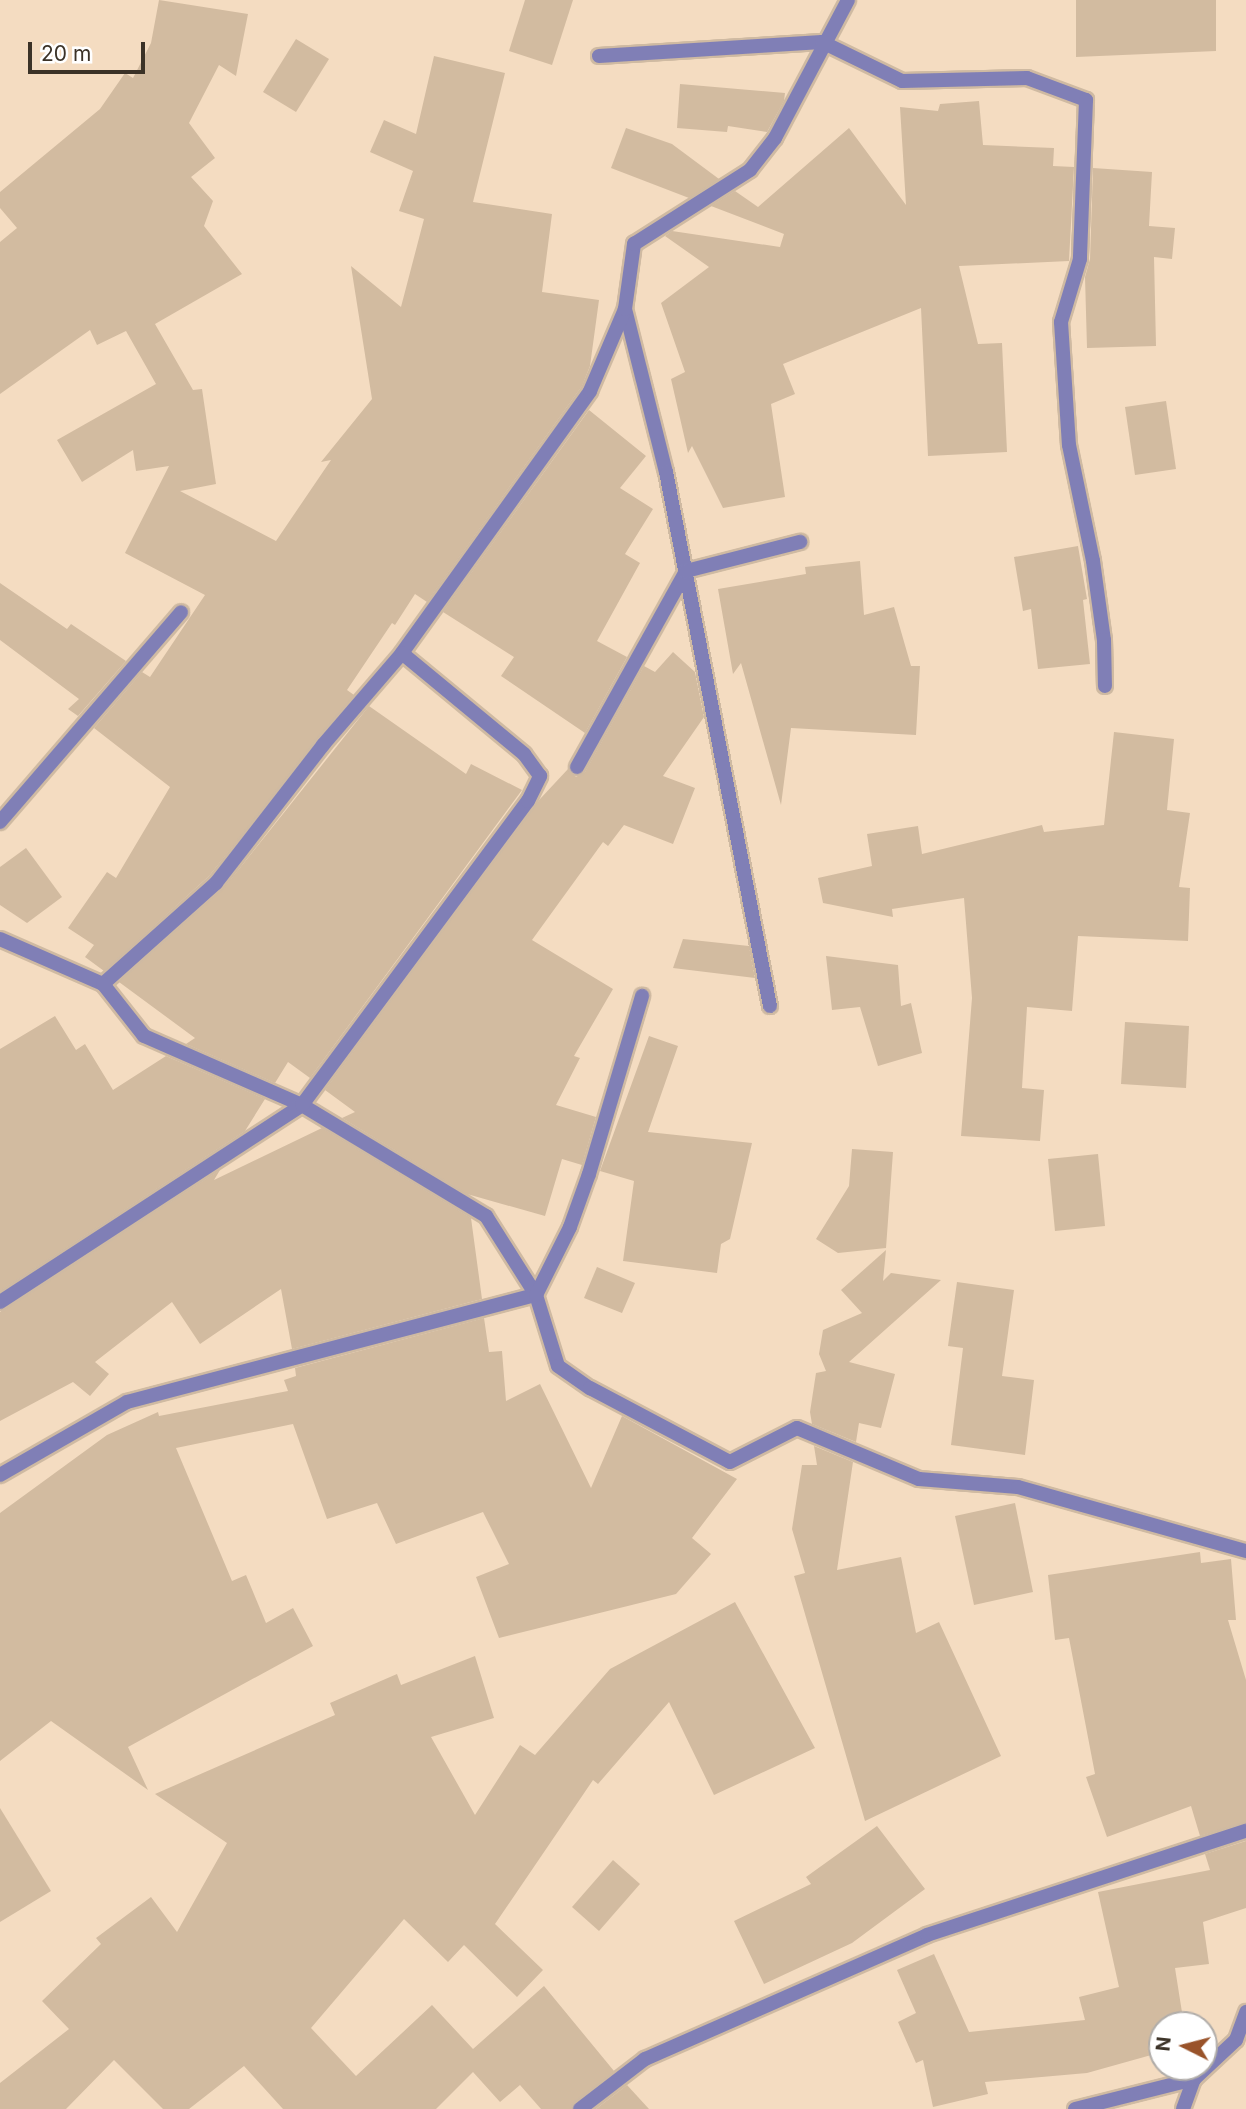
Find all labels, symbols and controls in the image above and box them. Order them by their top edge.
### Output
scale bar [32,28,149,72]
text: 20 m [41,41,91,66]
north arrow [1148,2011,1218,2081]
text: N [1151,2036,1176,2052]

